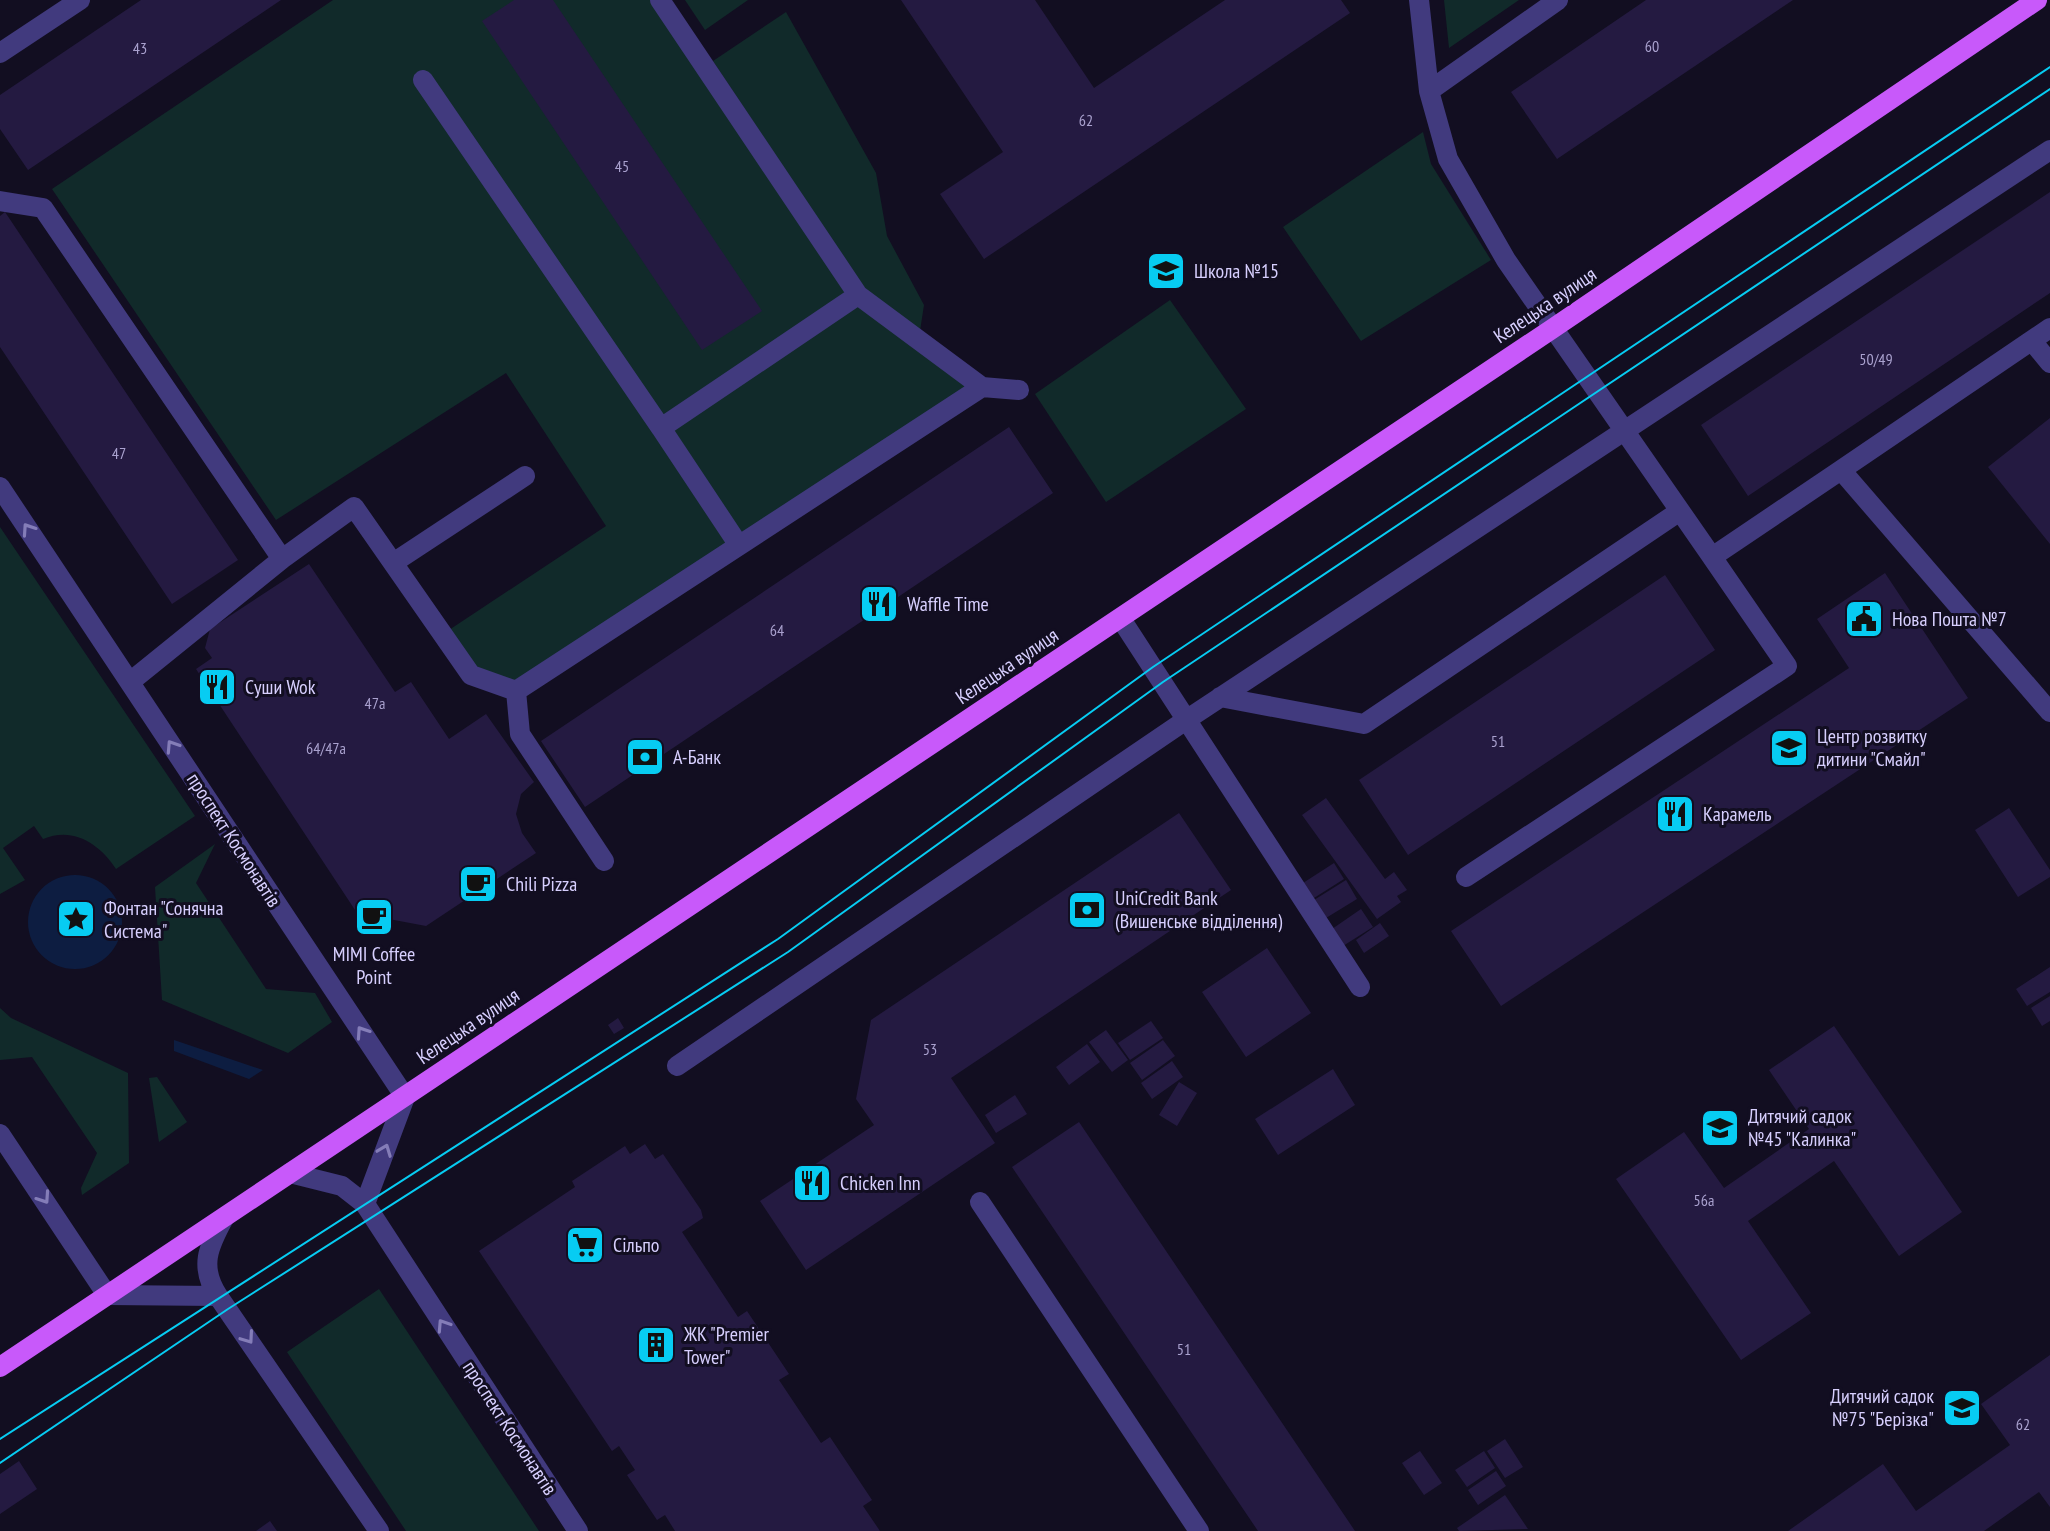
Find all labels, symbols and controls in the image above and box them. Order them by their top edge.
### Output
house number: 60 [1645,36,1659,56]
house number: 43 [133,38,147,58]
house number: 62 [1079,110,1093,130]
house number: 45 [615,156,629,176]
school or university icon: Школа №15 [1145,250,1187,292]
place label: Школа №15 [1194,258,1279,284]
street label: Келецька вулиця [1489,261,1601,349]
house number: 50/49 [1859,349,1893,369]
house number: 47 [112,443,126,463]
one-way arrow [23,523,38,538]
restaurant icon: Waffle Time [858,583,900,625]
place label: Waffle Time [907,591,989,617]
public building icon: Нова Пошта №7 [1843,598,1885,640]
place label: Нова Пошта №7 [1892,606,2007,632]
house number: 64 [770,620,784,640]
street label: Келецька вулиця [951,622,1063,710]
restaurant icon: Суши Wok [196,666,238,708]
place label: Суши Wok [245,674,316,700]
house number: 47а [365,693,385,713]
place label: Центр розвитку дитини "Смайл" [1817,723,1927,772]
school or university icon: Центр розвитку дитини "Смайл" [1768,727,1810,769]
house number: 51 [1491,731,1505,751]
bank icon: А-Банк [624,736,666,778]
house number: 64/47а [306,738,346,758]
one-way arrow [166,740,181,754]
place label: А-Банк [673,744,721,770]
street label: проспект Космонавтів [181,768,287,912]
restaurant icon: Карамель [1654,793,1696,835]
place label: Карамель [1703,801,1772,827]
cafe icon: Chili Pizza [457,863,499,905]
place label: Chili Pizza [506,871,577,897]
place label: UniCredit Bank (Вишенське відділення) [1115,885,1283,934]
bank icon: UniCredit Bank (Вишенське відділення) [1066,889,1108,931]
place label: Фонтан "Сонячна Система" [104,895,224,944]
cafe icon: MIMI Coffee Point [353,896,395,938]
place icon: Фонтан "Сонячна Система" [55,898,97,940]
place label: MIMI Coffee Point [333,941,415,990]
street label: Келецька вулиця [412,982,524,1070]
one-way arrow [357,1027,372,1041]
house number: 53 [923,1039,937,1059]
place label: Дитячий садок №45 "Калинка" [1748,1103,1856,1152]
school or university icon: Дитячий садок №45 "Калинка" [1699,1107,1741,1149]
one-way arrow [375,1144,392,1158]
restaurant icon: Chicken Inn [791,1162,833,1204]
place label: Chicken Inn [840,1170,920,1196]
one-way arrow [34,1190,49,1204]
house number: 56а [1694,1190,1714,1210]
supermarket icon: Сільпо [564,1224,606,1266]
place label: Сільпо [613,1232,659,1258]
one-way arrow [438,1320,453,1334]
place label: ЖК "Premier Tower" [683,1321,770,1370]
building icon: ЖК "Premier Tower" [635,1324,677,1366]
one-way arrow [238,1329,253,1343]
house number: 51 [1177,1339,1191,1359]
street label: проспект Космонавтів [457,1356,563,1500]
place label: Дитячий садок №75 "Берізка" [1830,1383,1934,1432]
school or university icon: Дитячий садок №75 "Берізка" [1941,1387,1983,1429]
house number: 62 [2016,1414,2030,1434]

